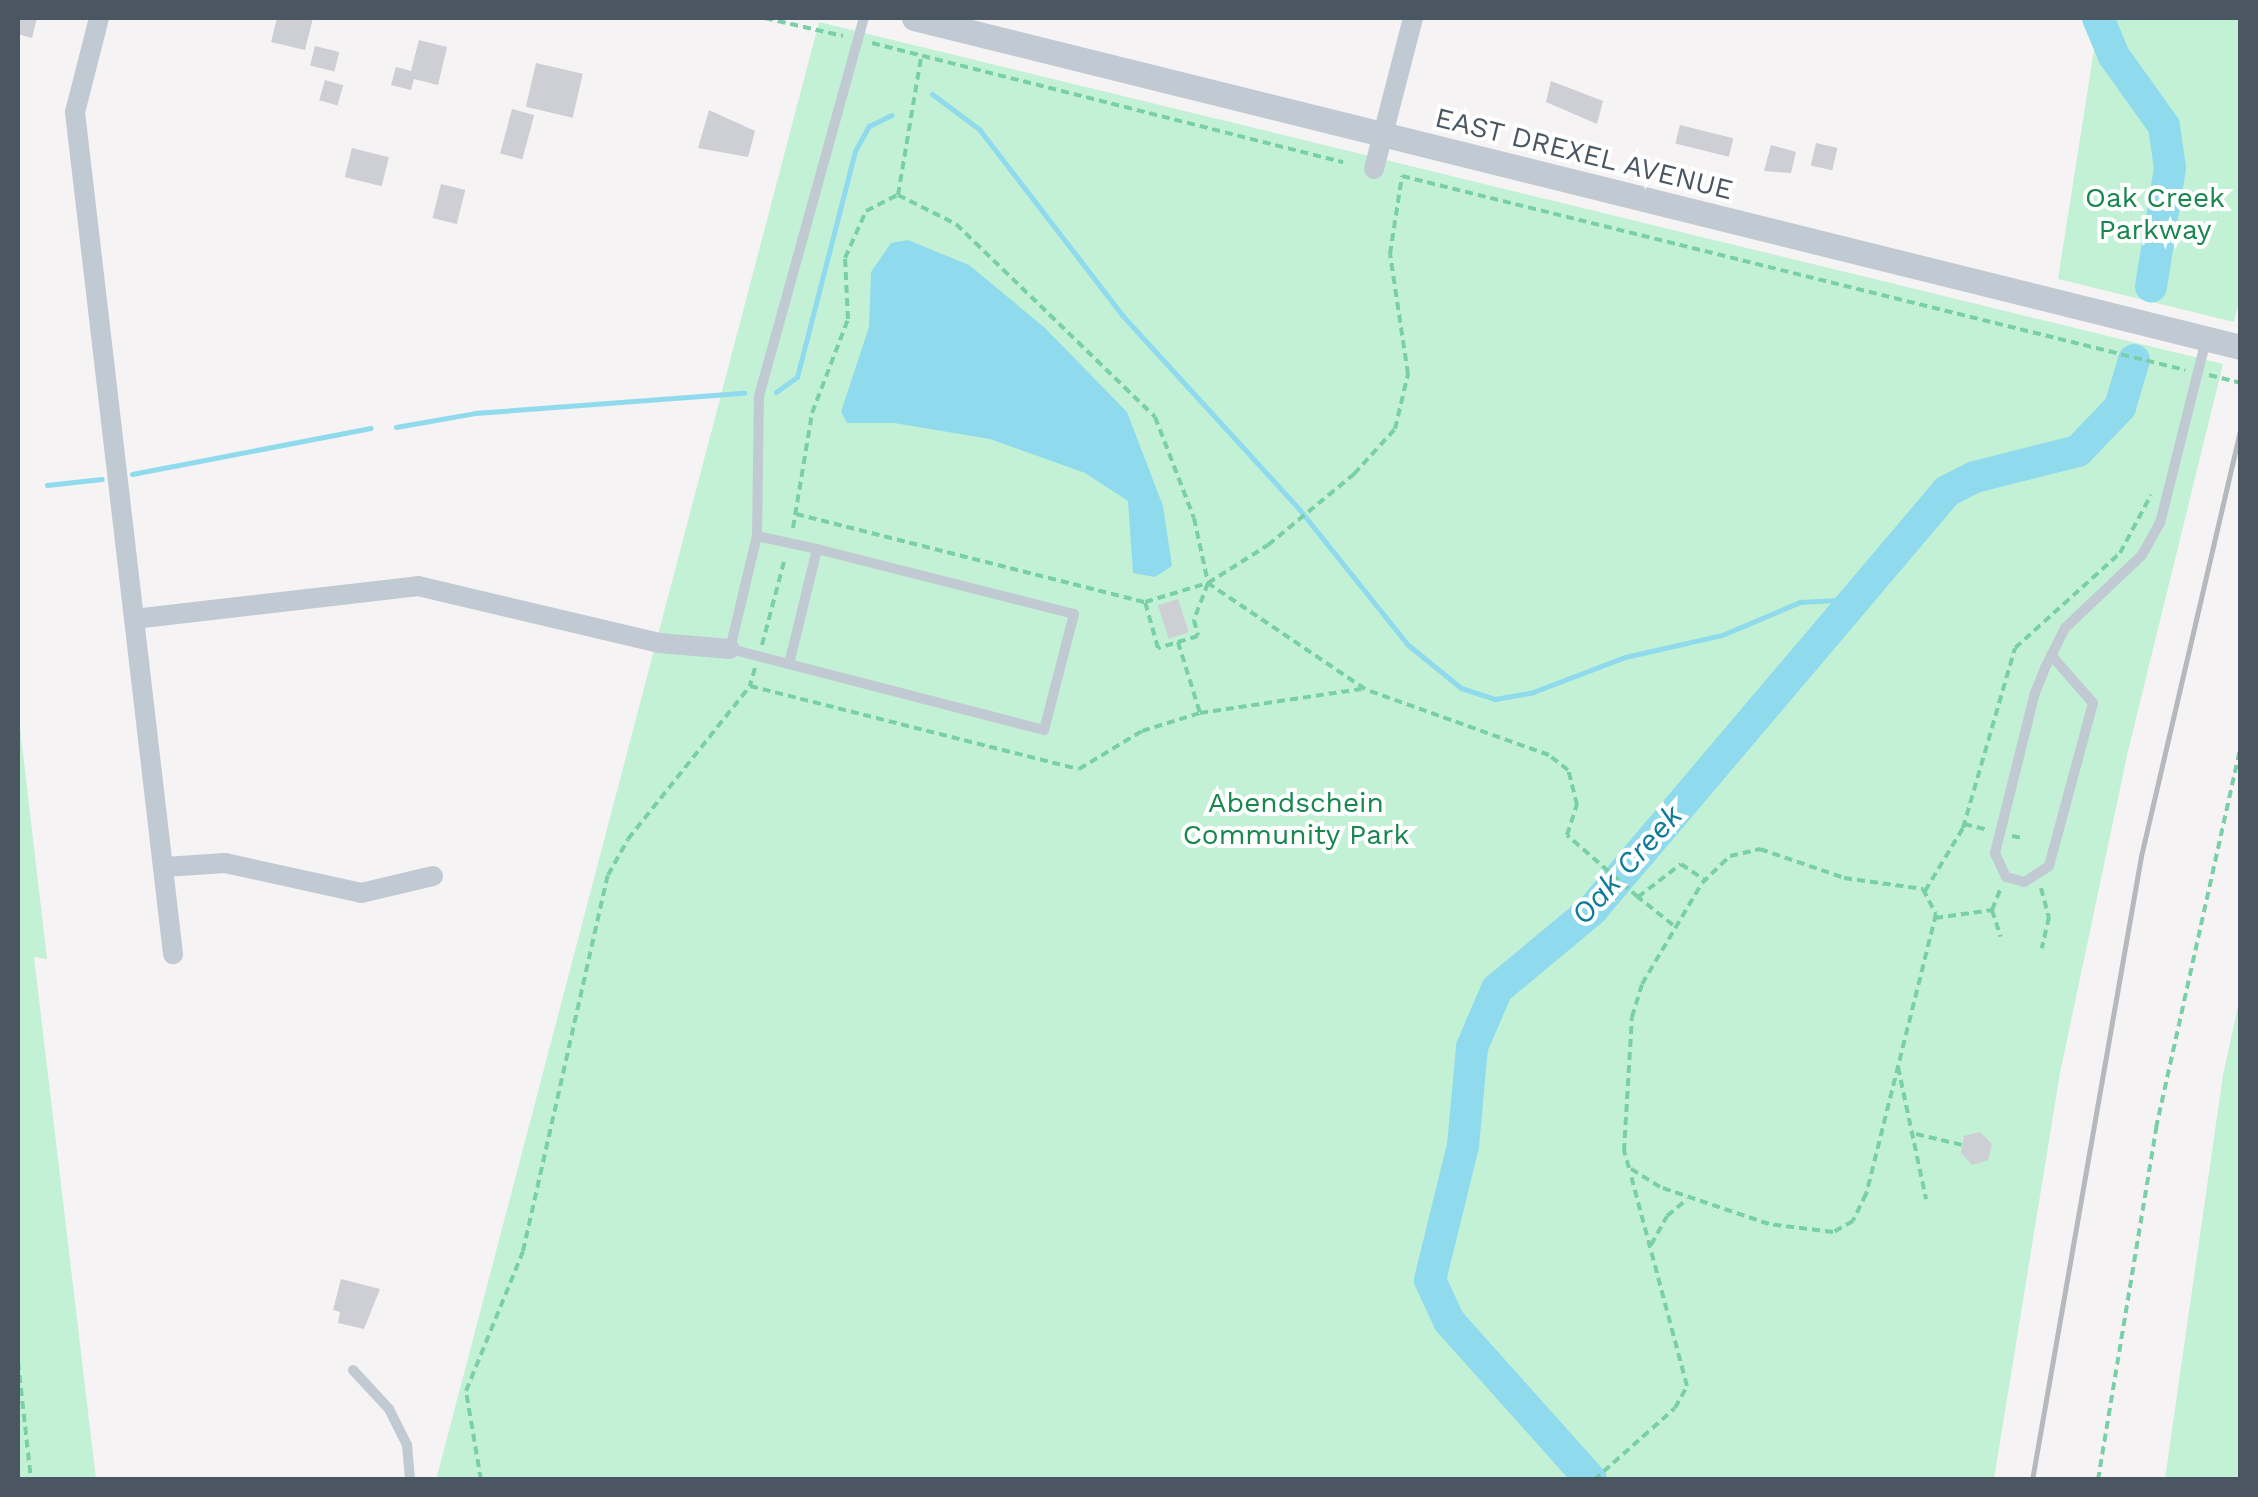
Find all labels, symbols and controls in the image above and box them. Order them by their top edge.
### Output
street label: EAST DREXEL AVENUE [1430,100,1738,208]
park label: Oak Creek Parkway [2085,181,2225,247]
park label: Abendschein Community Park [1182,786,1410,852]
water label: Oak Creek [1564,798,1690,932]

